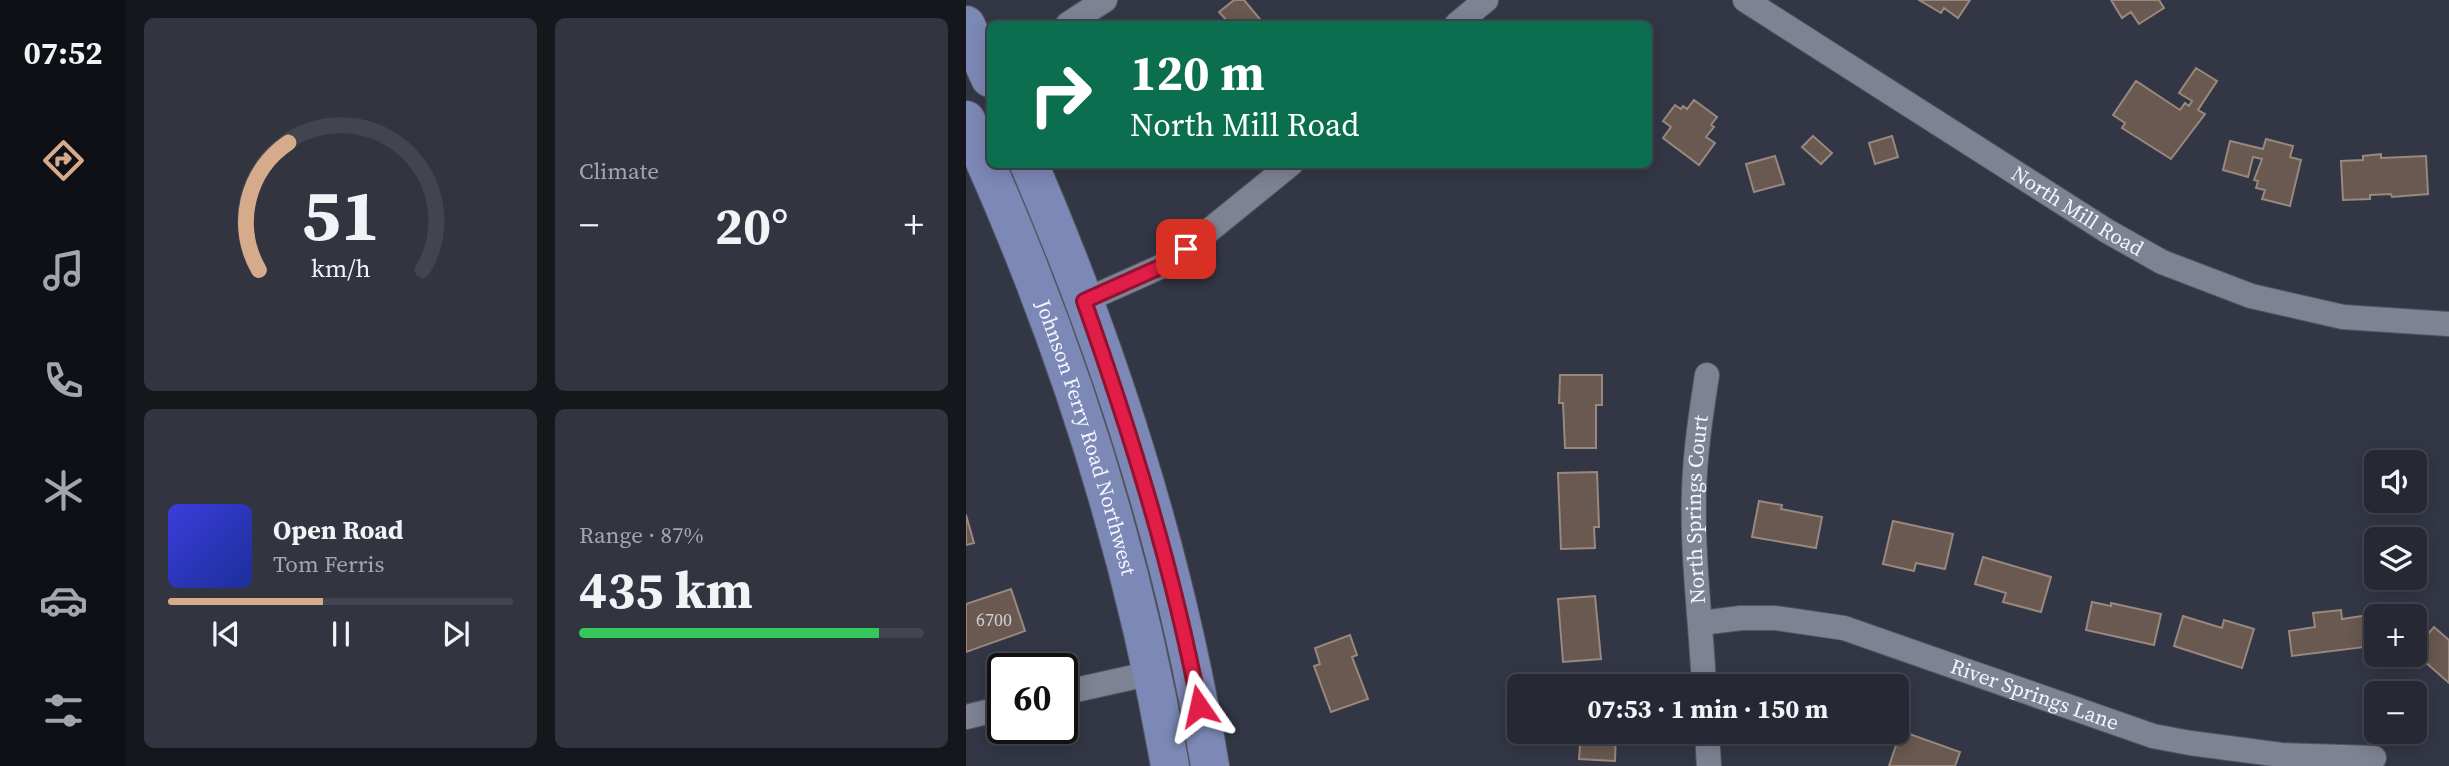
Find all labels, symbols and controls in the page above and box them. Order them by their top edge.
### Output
text: 07:52 [24,31,102,75]
text: 120 m [1130,39,1265,106]
icon: right [1015,49,1106,140]
text: North Mill Road [1130,103,1359,147]
icon: directions [39,136,88,185]
text: Climate [579,155,659,187]
street label: North Mill Road [2006,159,2149,263]
text: 51 [301,166,380,265]
text: 20° [715,190,788,261]
text: − [579,199,599,251]
text: + [904,199,924,251]
pin [1156,219,1216,279]
icon: arrive [1167,230,1205,268]
icon: music [39,246,88,295]
text: km/h [311,251,370,285]
street label: Johnson Ferry Road Northwest [1028,295,1143,579]
icon: phone [39,356,88,405]
street label: North Springs Court [1679,413,1715,605]
map controls [2364,450,2427,744]
button: sound [2364,450,2427,513]
icon: climate [39,466,88,515]
text: Open Road [273,512,404,548]
text: Range · 87% [579,519,704,551]
button: layers [2364,527,2427,590]
text: Tom Ferris [273,548,384,580]
text: 435 km [579,554,753,625]
icon: car [39,576,88,625]
button: + [2364,604,2427,667]
house number: 6700 [976,607,1012,632]
icon: previous [207,615,245,653]
icon: pause [322,615,360,653]
icon: next [437,615,475,653]
street label: River Springs Lane [1947,651,2123,737]
speed limit sign: 60 [987,653,1078,744]
position arrow [1162,669,1236,743]
button: − [2364,681,2427,744]
icon: filters [39,686,88,735]
text: 07:53 · 1 min · 150 m [1588,691,1828,727]

